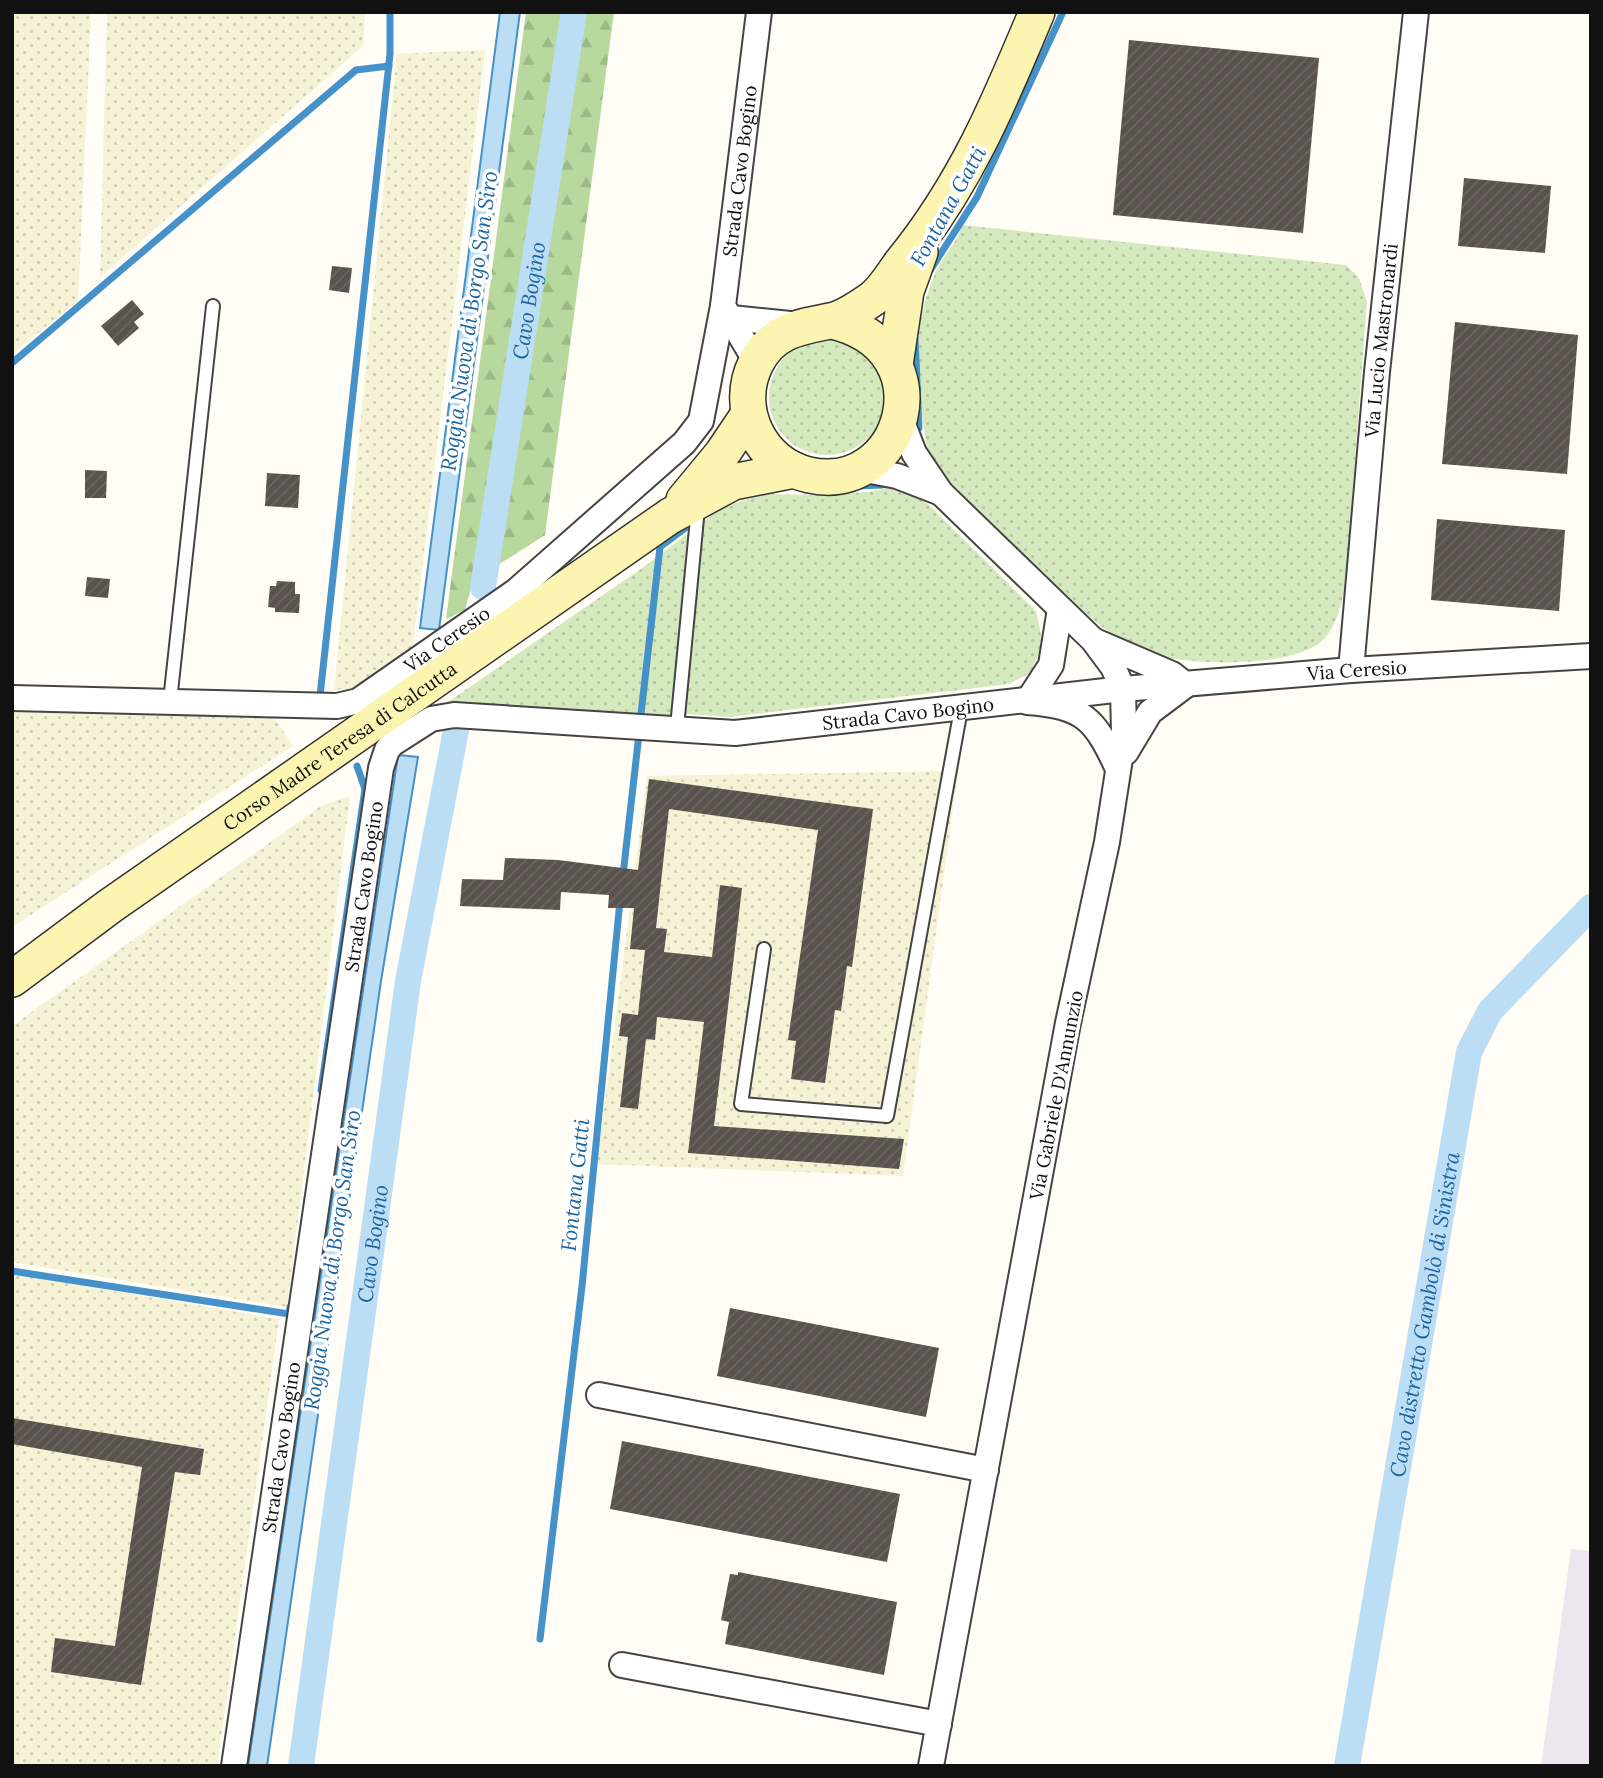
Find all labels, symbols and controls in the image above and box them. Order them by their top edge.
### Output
street label: Strada Cavo Bogino [717,84,762,258]
water label: Fontana Gatti [904,141,992,271]
water label: Roggia Nuova di Borgo San Siro [435,169,503,473]
water label: Cavo Bogino [506,240,551,361]
street label: Via Lucio Mastronardi [1359,242,1403,439]
street label: Via Ceresio [398,601,495,678]
street label: Via Ceresio [1305,655,1407,686]
street label: Corso Madre Teresa di Calcutta [218,656,461,836]
street label: Strada Cavo Bogino [821,692,995,735]
street label: Strada Cavo Bogino [339,799,388,974]
street label: Via Gabriele D'Annunzio [1024,988,1088,1203]
water label: Roggia Nuova di Borgo San Siro [298,1108,366,1412]
water label: Fontana Gatti [555,1117,595,1253]
water label: Cavo distretto Gambolò di Sinistra [1383,1149,1465,1479]
water label: Cavo Bogino [351,1183,394,1305]
street label: Strada Cavo Bogino [256,1360,305,1535]

